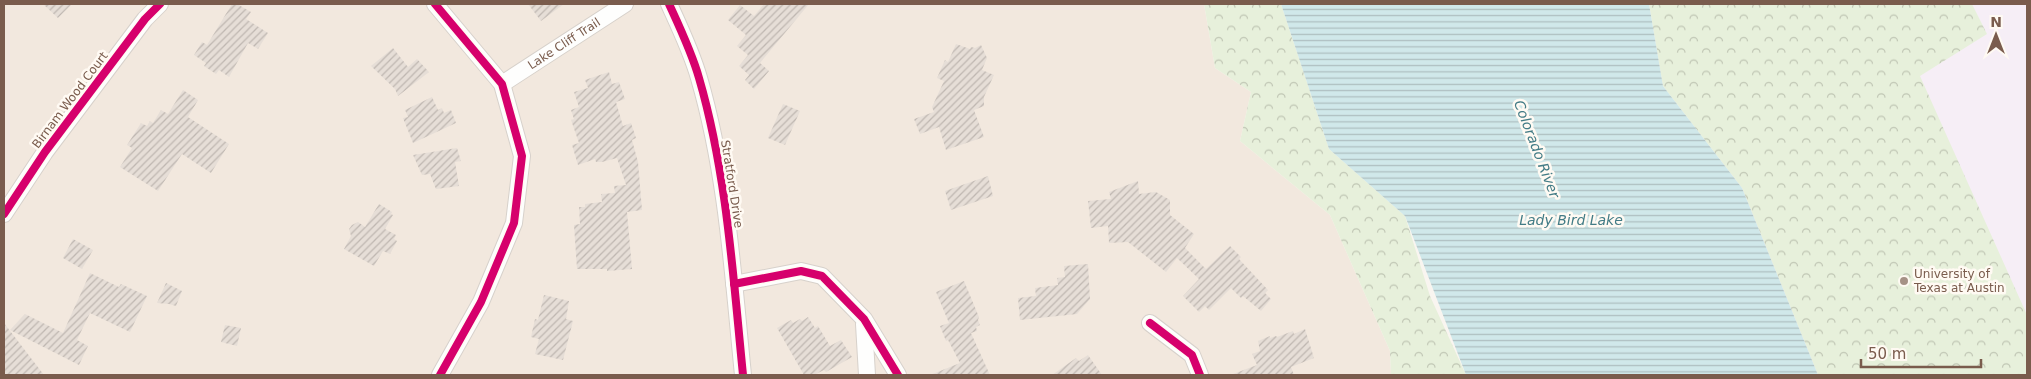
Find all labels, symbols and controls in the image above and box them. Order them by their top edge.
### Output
north arrow [1971,10,2021,60]
text: N [1990,14,2002,30]
street label: Lake Cliff Trail [525,15,603,72]
street label: Birnam Wood Court [29,49,111,151]
water label: Colorado River [1511,98,1563,201]
street label: Stratford Drive [718,139,746,229]
water label: Lady Bird Lake [1519,212,1623,228]
place label: University of Texas at Austin [1913,267,2005,295]
marker: University of Texas at Austin [1898,275,1910,287]
scale bar [1861,336,1981,368]
text: 50 m [1868,345,1906,363]

